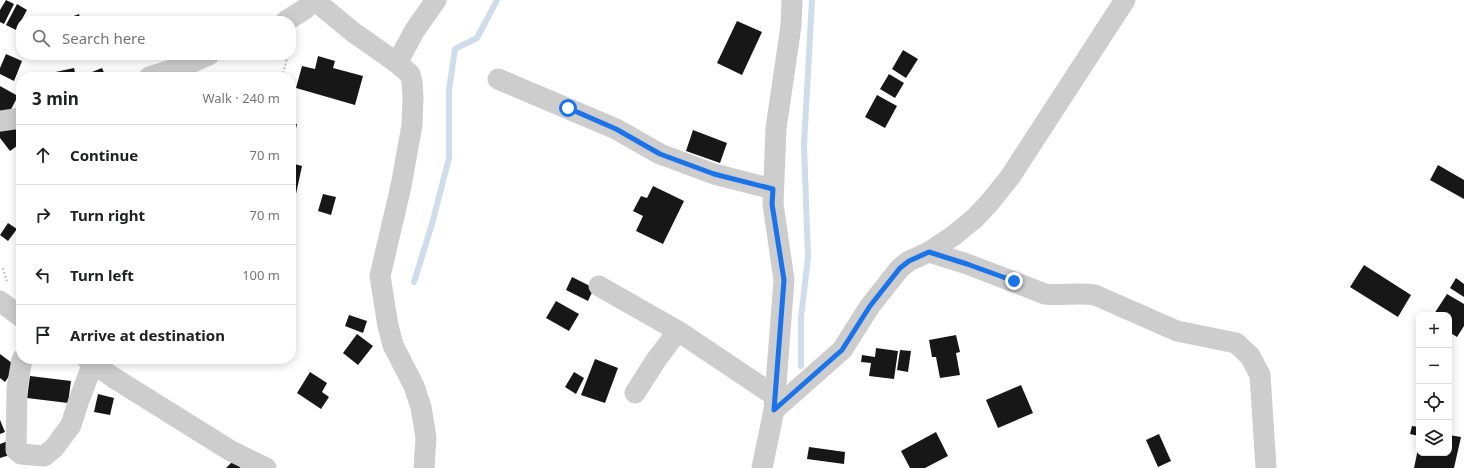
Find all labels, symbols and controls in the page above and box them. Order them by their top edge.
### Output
search box [16,16,296,60]
icon: search [30,27,52,49]
text: Search here [62,28,145,48]
text: 3 min [32,87,79,110]
text: Walk · 240 m [202,89,280,107]
route start [559,99,577,117]
icon: ahead [32,144,54,166]
text: Continue [70,145,138,165]
text: 70 m [250,146,280,164]
icon: right [32,204,54,226]
text: Turn right [70,205,145,225]
text: 70 m [250,206,280,224]
icon: left [32,264,54,286]
text: Turn left [70,265,134,285]
text: 100 m [242,266,280,284]
route end [1005,272,1023,290]
map controls [1416,312,1452,456]
button: + [1416,312,1452,348]
icon: arrive [32,324,54,346]
text: Arrive at destination [70,325,225,345]
button: − [1416,348,1452,384]
button: locate [1416,384,1452,420]
button: layers [1416,420,1452,456]

